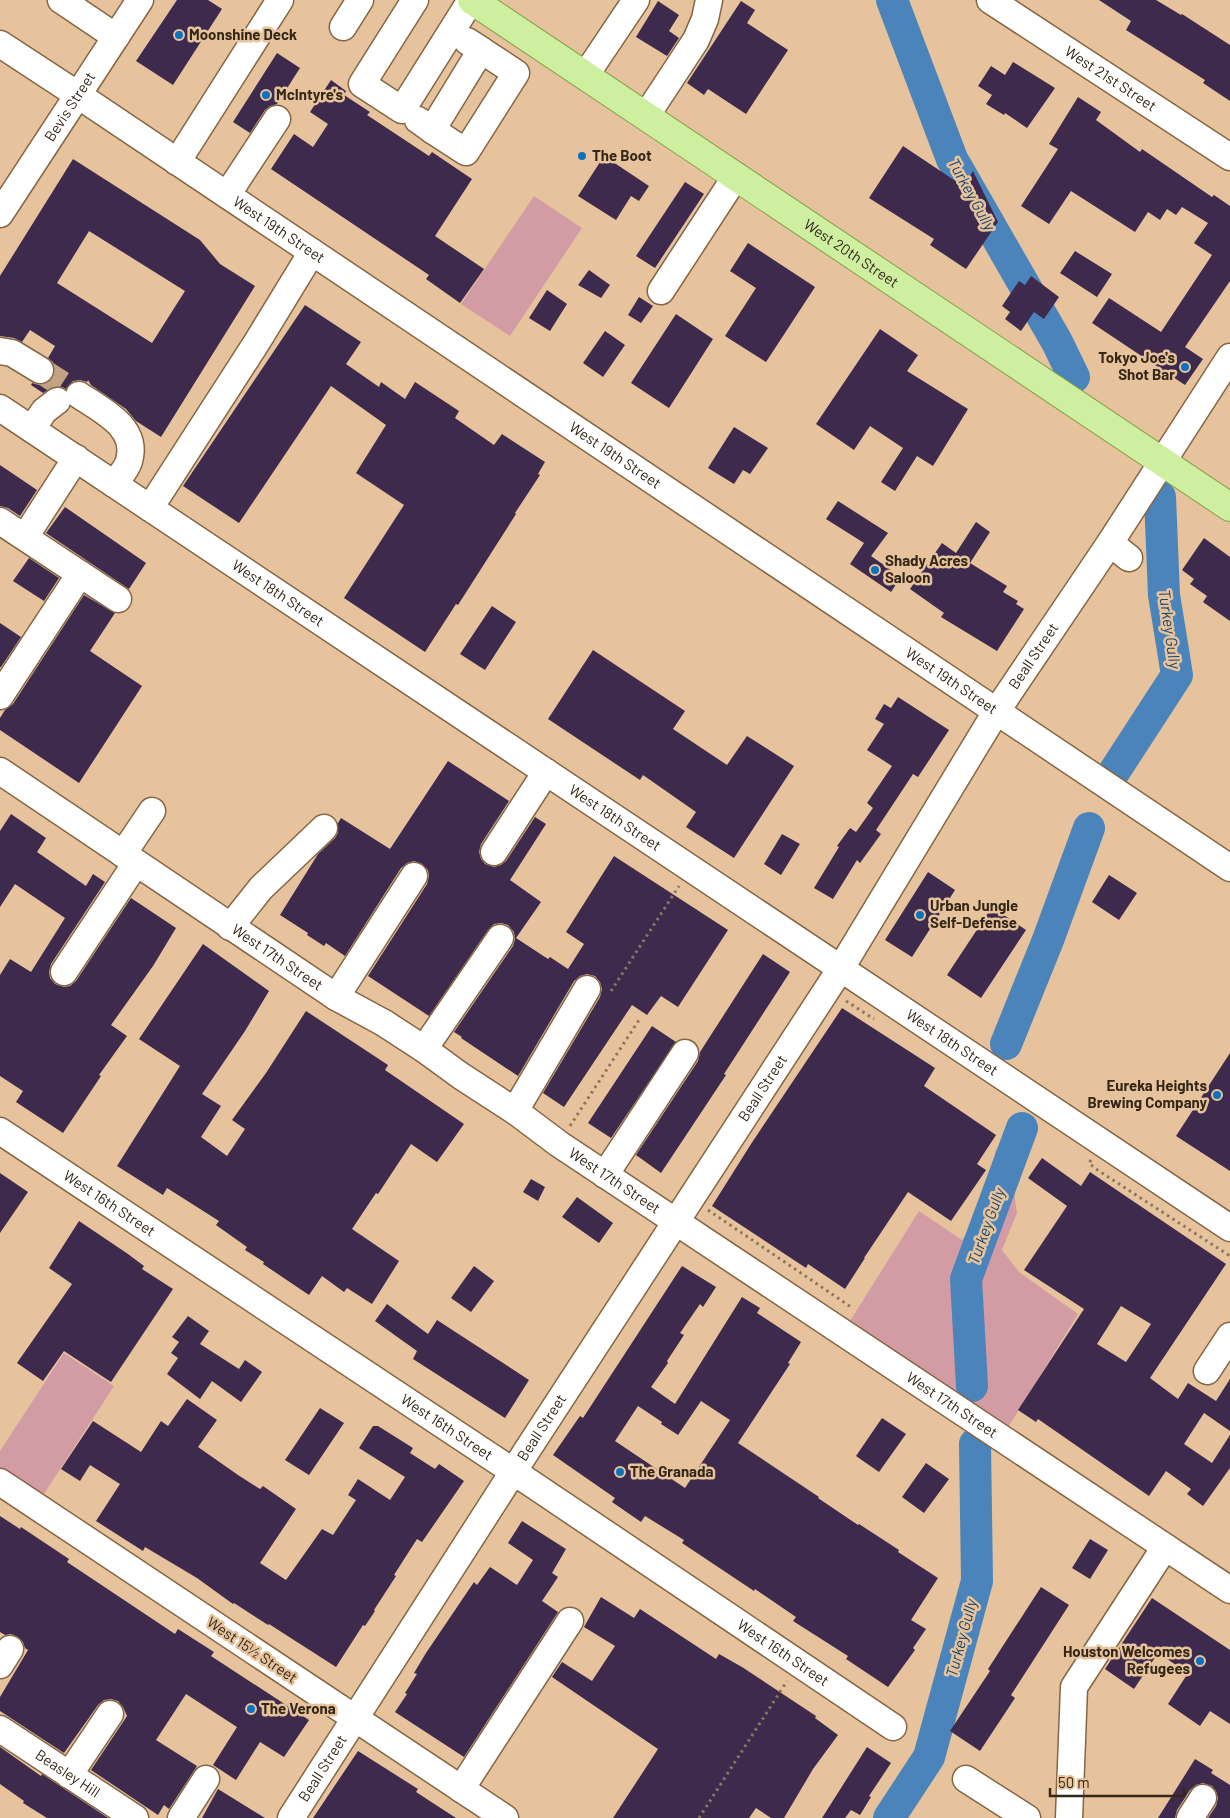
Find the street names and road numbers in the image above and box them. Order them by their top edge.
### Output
street label: West 21st Street [1062,42,1160,114]
street label: Bevis Street [40,68,99,144]
street label: West 19th Street [230,192,329,266]
street label: West 20th Street [801,215,902,291]
street label: West 19th Street [566,417,665,492]
street label: West 18th Street [229,555,328,630]
street label: Beall Street [1004,619,1061,692]
street label: West 19th Street [903,643,1001,717]
street label: West 18th Street [566,780,665,854]
street label: West 17th Street [229,920,327,994]
street label: West 18th Street [903,1005,1002,1079]
street label: Beall Street [734,1051,790,1124]
street label: West 17th Street [566,1143,664,1217]
street label: West 16th Street [60,1166,159,1240]
street label: West 17th Street [903,1367,1001,1441]
street label: West 16th Street [398,1390,497,1463]
street label: Beall Street [513,1390,569,1464]
street label: West 15½ Street [204,1612,301,1686]
street label: West 16th Street [734,1615,833,1689]
street label: Beall Street [294,1731,350,1805]
street label: Beasley Hill [32,1745,104,1801]

